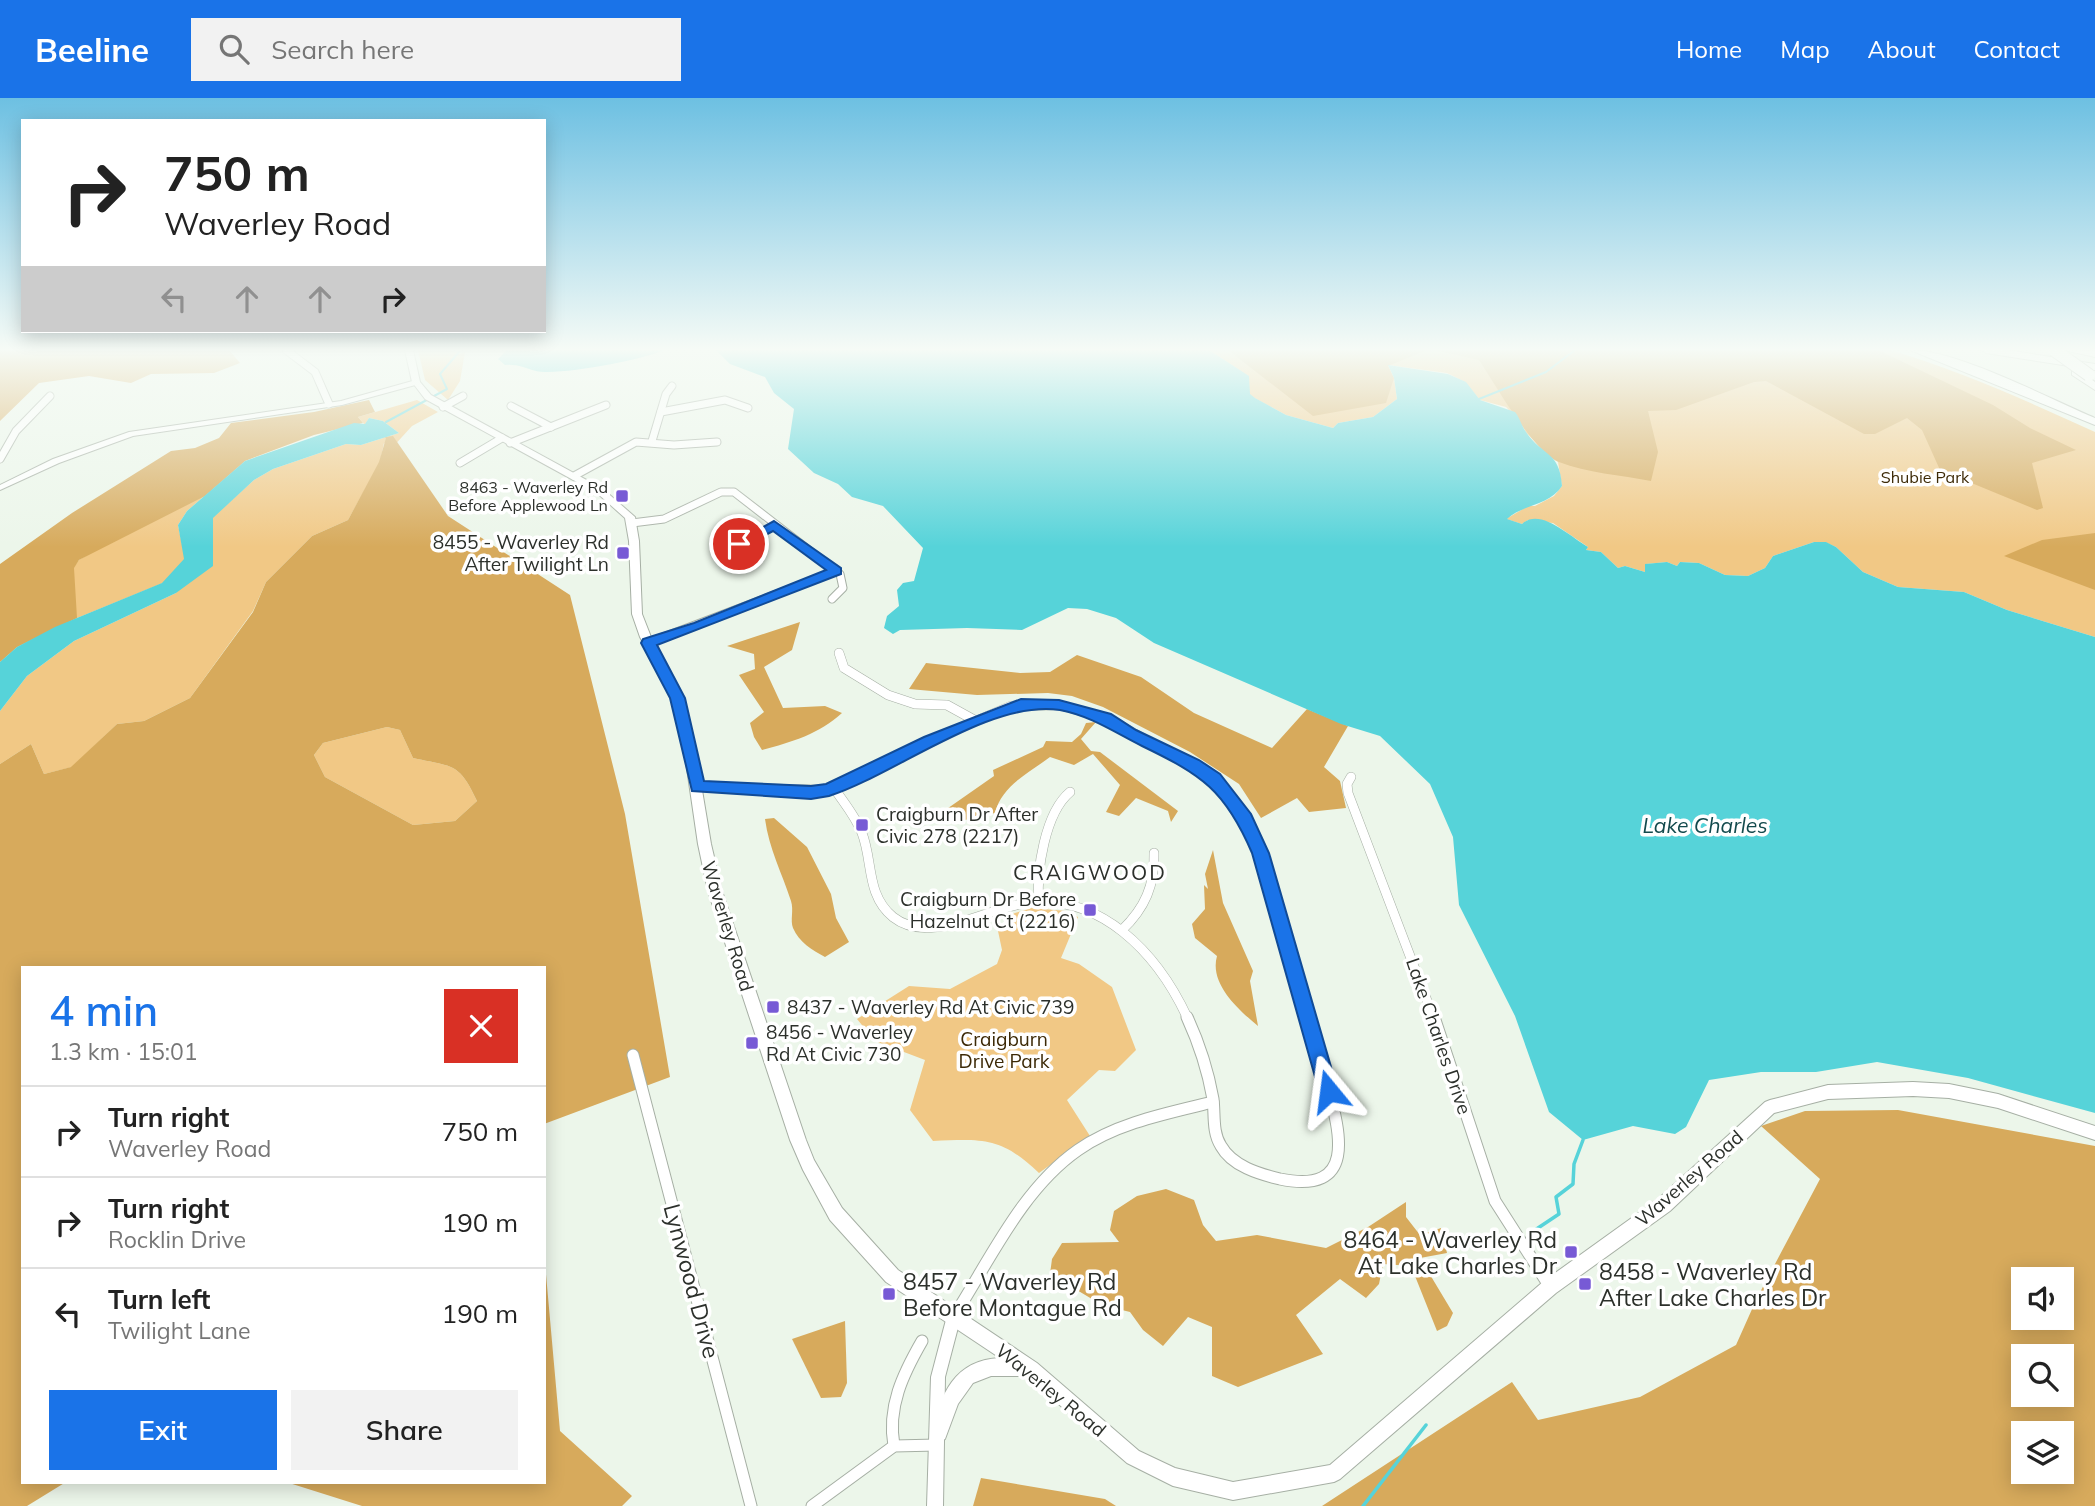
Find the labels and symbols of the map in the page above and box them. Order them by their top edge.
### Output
park label: Shubie Park [1881,467,1970,487]
place label: 8463 - Waverley Rd Before Applewood Ln [448,477,608,515]
marker: 8463 - Waverley Rd Before Applewood Ln [614,488,630,504]
pin [709,514,769,574]
place label: 8455 - Waverley Rd After Twilight Ln [433,530,609,576]
marker: 8455 - Waverley Rd After Twilight Ln [615,545,631,561]
place label: Craigburn Dr After Civic 278 (2217) [876,802,1038,848]
water label: Lake Charles [1642,812,1768,838]
marker: Craigburn Dr After Civic 278 (2217) [854,817,870,833]
street label: Waverley Road [697,858,759,994]
district label: CRAIGWOOD [1013,859,1167,885]
place label: Craigburn Dr Before Hazelnut Ct (2216) [900,887,1076,933]
marker: Craigburn Dr Before Hazelnut Ct (2216) [1082,902,1098,918]
street label: Lake Charles Drive [1401,954,1477,1118]
place label: 8437 - Waverley Rd At Civic 739 [787,995,1074,1019]
marker: 8437 - Waverley Rd At Civic 739 [765,999,781,1015]
place label: 8456 - Waverley Rd At Civic 730 [766,1020,913,1066]
park label: Craigburn Drive Park [959,1027,1050,1073]
marker: 8456 - Waverley Rd At Civic 730 [744,1035,760,1051]
position arrow [1292,1054,1366,1128]
street label: Waverley Road [1630,1125,1748,1231]
street label: Lynwood Drive [657,1201,727,1361]
place label: 8464 - Waverley Rd At Lake Charles Dr [1344,1225,1558,1280]
marker: 8464 - Waverley Rd At Lake Charles Dr [1563,1244,1579,1260]
place label: 8458 - Waverley Rd After Lake Charles Dr [1599,1257,1827,1312]
place label: 8457 - Waverley Rd Before Montague Rd [903,1267,1122,1322]
marker: 8458 - Waverley Rd After Lake Charles Dr [1577,1276,1593,1292]
marker: 8457 - Waverley Rd Before Montague Rd [881,1286,897,1302]
street label: Waverley Road [991,1338,1111,1442]

